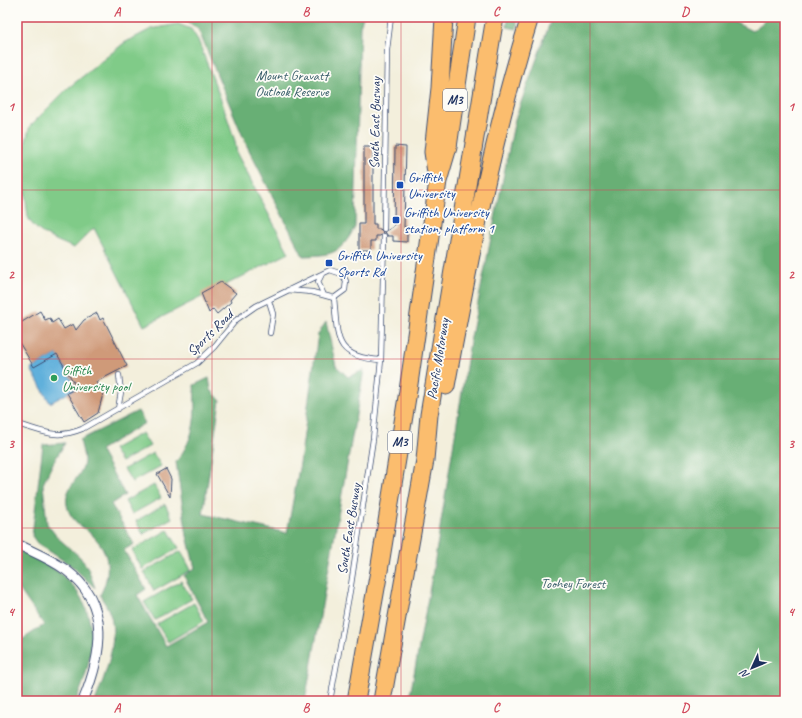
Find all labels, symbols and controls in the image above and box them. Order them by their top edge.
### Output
text: A [114,4,122,20]
text: B [303,4,311,20]
text: C [493,4,501,20]
text: D [681,4,690,20]
park label: Mount Gravatt Outlook Reserve [256,67,330,100]
street label: South East Busway [366,76,384,169]
road number: M3 [443,89,467,111]
text: 1 [8,99,16,115]
text: 1 [788,99,796,115]
place label: Griffith University [408,169,456,202]
marker: Griffith University [395,180,405,190]
place label: Griffith University station, platform 1 [404,204,495,237]
marker: Griffith University station, platform 1 [391,215,401,225]
place label: Griffith University Sports Rd [337,247,423,280]
marker: Griffith University Sports Rd [324,258,334,268]
text: 2 [8,267,15,283]
text: 2 [788,267,795,283]
street label: Sports Road [183,305,238,360]
street label: Pacific Motorway [423,316,453,401]
place label: Giffith University pool [62,362,132,395]
marker: Giffith University pool [49,373,59,383]
road number: M3 [388,431,412,453]
text: 3 [8,436,15,452]
text: 3 [788,436,795,452]
street label: South East Busway [333,481,365,576]
park label: Toohey Forest [541,575,606,592]
text: 4 [8,604,16,620]
text: 4 [788,604,796,620]
north arrow [732,648,772,688]
text: N [736,666,752,682]
text: A [114,700,122,716]
text: B [303,700,311,716]
text: C [493,700,501,716]
text: D [681,700,690,716]

